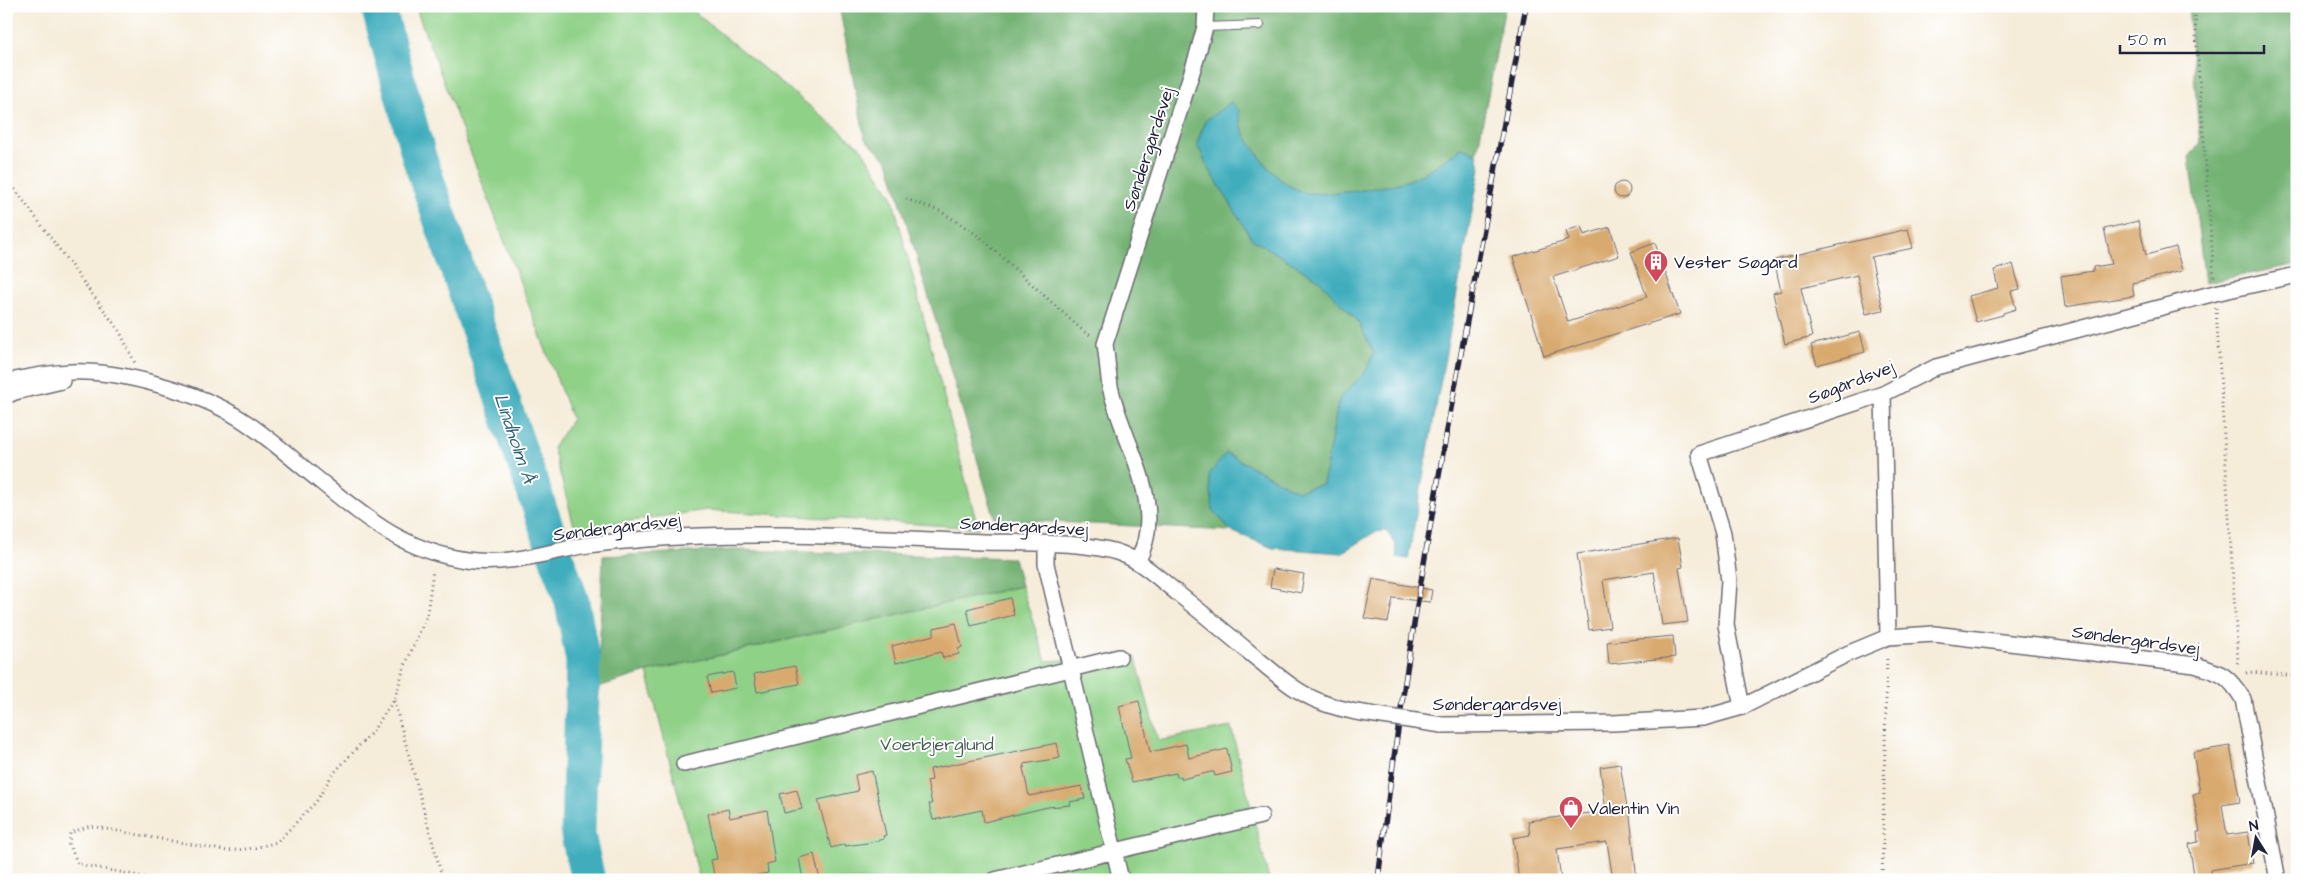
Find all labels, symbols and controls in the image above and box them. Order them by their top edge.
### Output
scale bar [2120,22,2264,54]
text: 50 m [2128,30,2166,51]
street label: Søndergårdsvej [1117,83,1181,214]
building icon: Vester Søgård [1643,249,1669,283]
place label: Vester Søgård [1674,250,1798,276]
street label: Søgårdsvej [1804,354,1899,411]
water label: Lindholm Å [487,390,543,489]
street label: Søndergårdsvej [552,507,683,549]
street label: Søndergårdsvej [959,511,1090,543]
street label: Søndergårdsvej [2070,619,2202,663]
street label: Søndergårdsvej [1433,692,1562,718]
park label: Voerbjerglund [880,732,994,758]
shop icon: Valentin Vin [1558,795,1584,829]
place label: Valentin Vin [1588,796,1679,821]
north arrow [2230,814,2280,864]
text: N [2247,816,2260,837]

